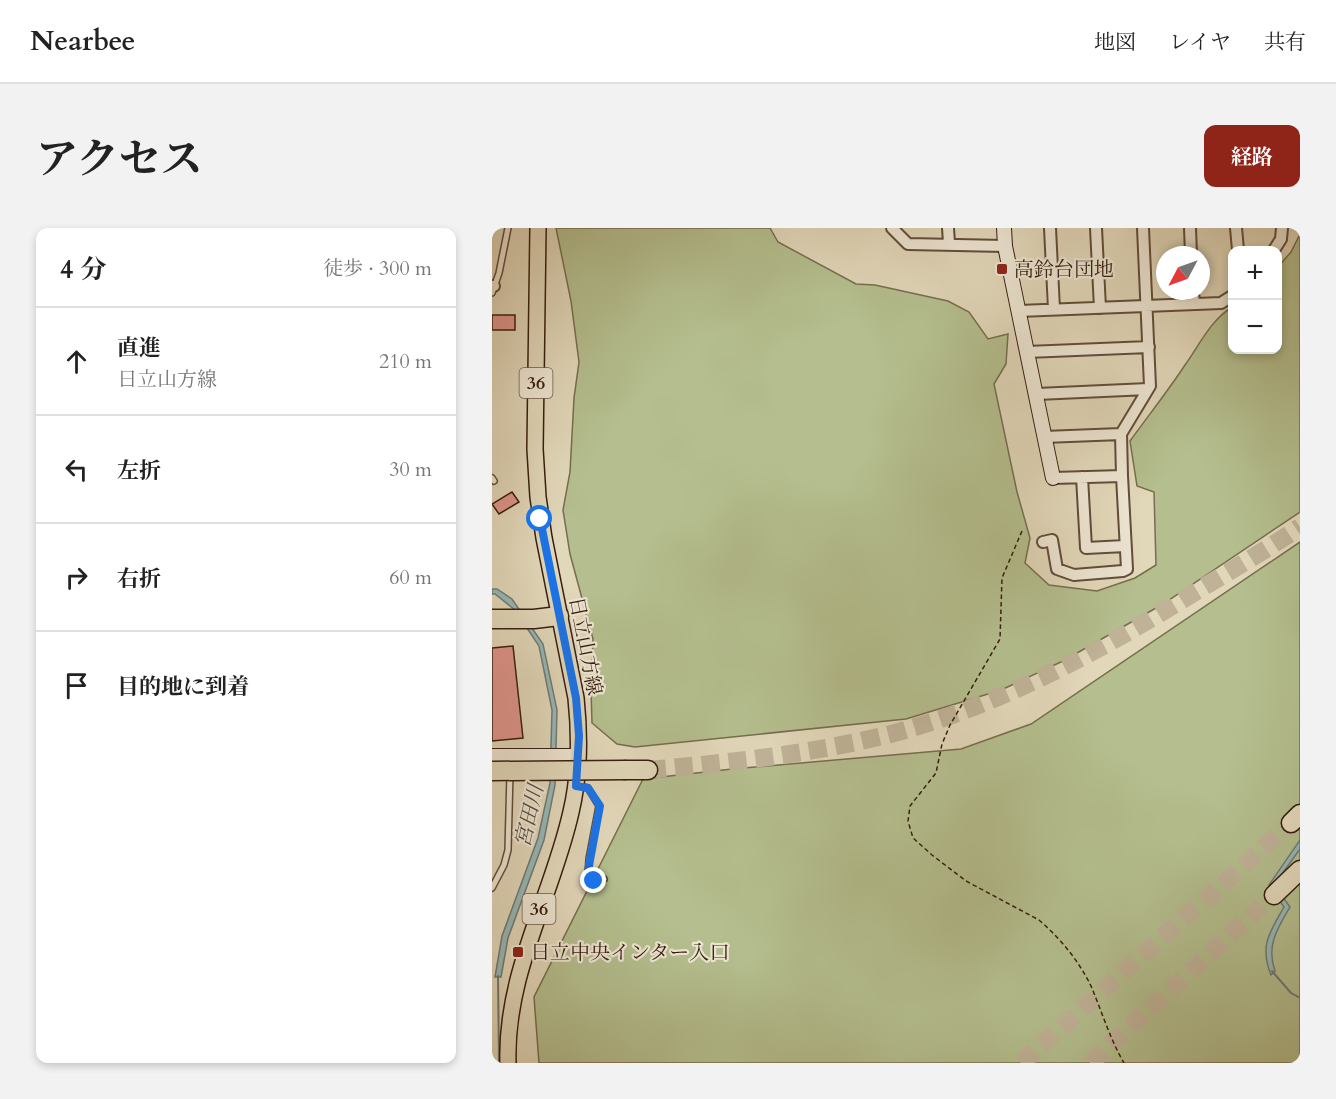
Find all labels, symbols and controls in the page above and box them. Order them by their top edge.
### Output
text: Nearbee [30,22,135,60]
text: 地図 [1094,28,1136,57]
text: レイヤ [1169,28,1231,57]
text: 共有 [1264,28,1306,57]
button: 経路 [1204,125,1300,187]
text: アクセス [36,131,203,188]
north arrow [1156,246,1210,300]
map controls [1228,246,1282,354]
button: + [1228,246,1282,300]
text: 4 分 [60,252,106,287]
text: 徒歩 · 300 m [323,255,432,282]
place label: 高鈴台団地 [1014,256,1114,283]
marker: 高鈴台団地 [995,262,1009,276]
button: − [1228,300,1282,354]
text: 直進 [117,333,161,363]
icon: ahead [60,345,93,378]
text: 210 m [379,348,432,375]
text: 日立山方線 [117,366,217,393]
road number: 36 [520,368,552,398]
icon: left [60,453,93,486]
text: 左折 [117,456,161,486]
text: 30 m [389,456,432,483]
route start [526,505,552,531]
icon: right [60,561,93,594]
text: 右折 [117,564,161,594]
text: 60 m [389,564,432,591]
street label: 日立山方線 [563,594,608,698]
icon: arrive [60,669,93,702]
text: 目的地に到着 [117,672,249,702]
water label: 宮田川 [508,780,551,850]
route end [580,867,606,893]
road number: 36 [522,894,555,924]
place label: 日立中央インター入口 [530,939,729,966]
marker: 日立中央インター入口 [511,945,525,959]

